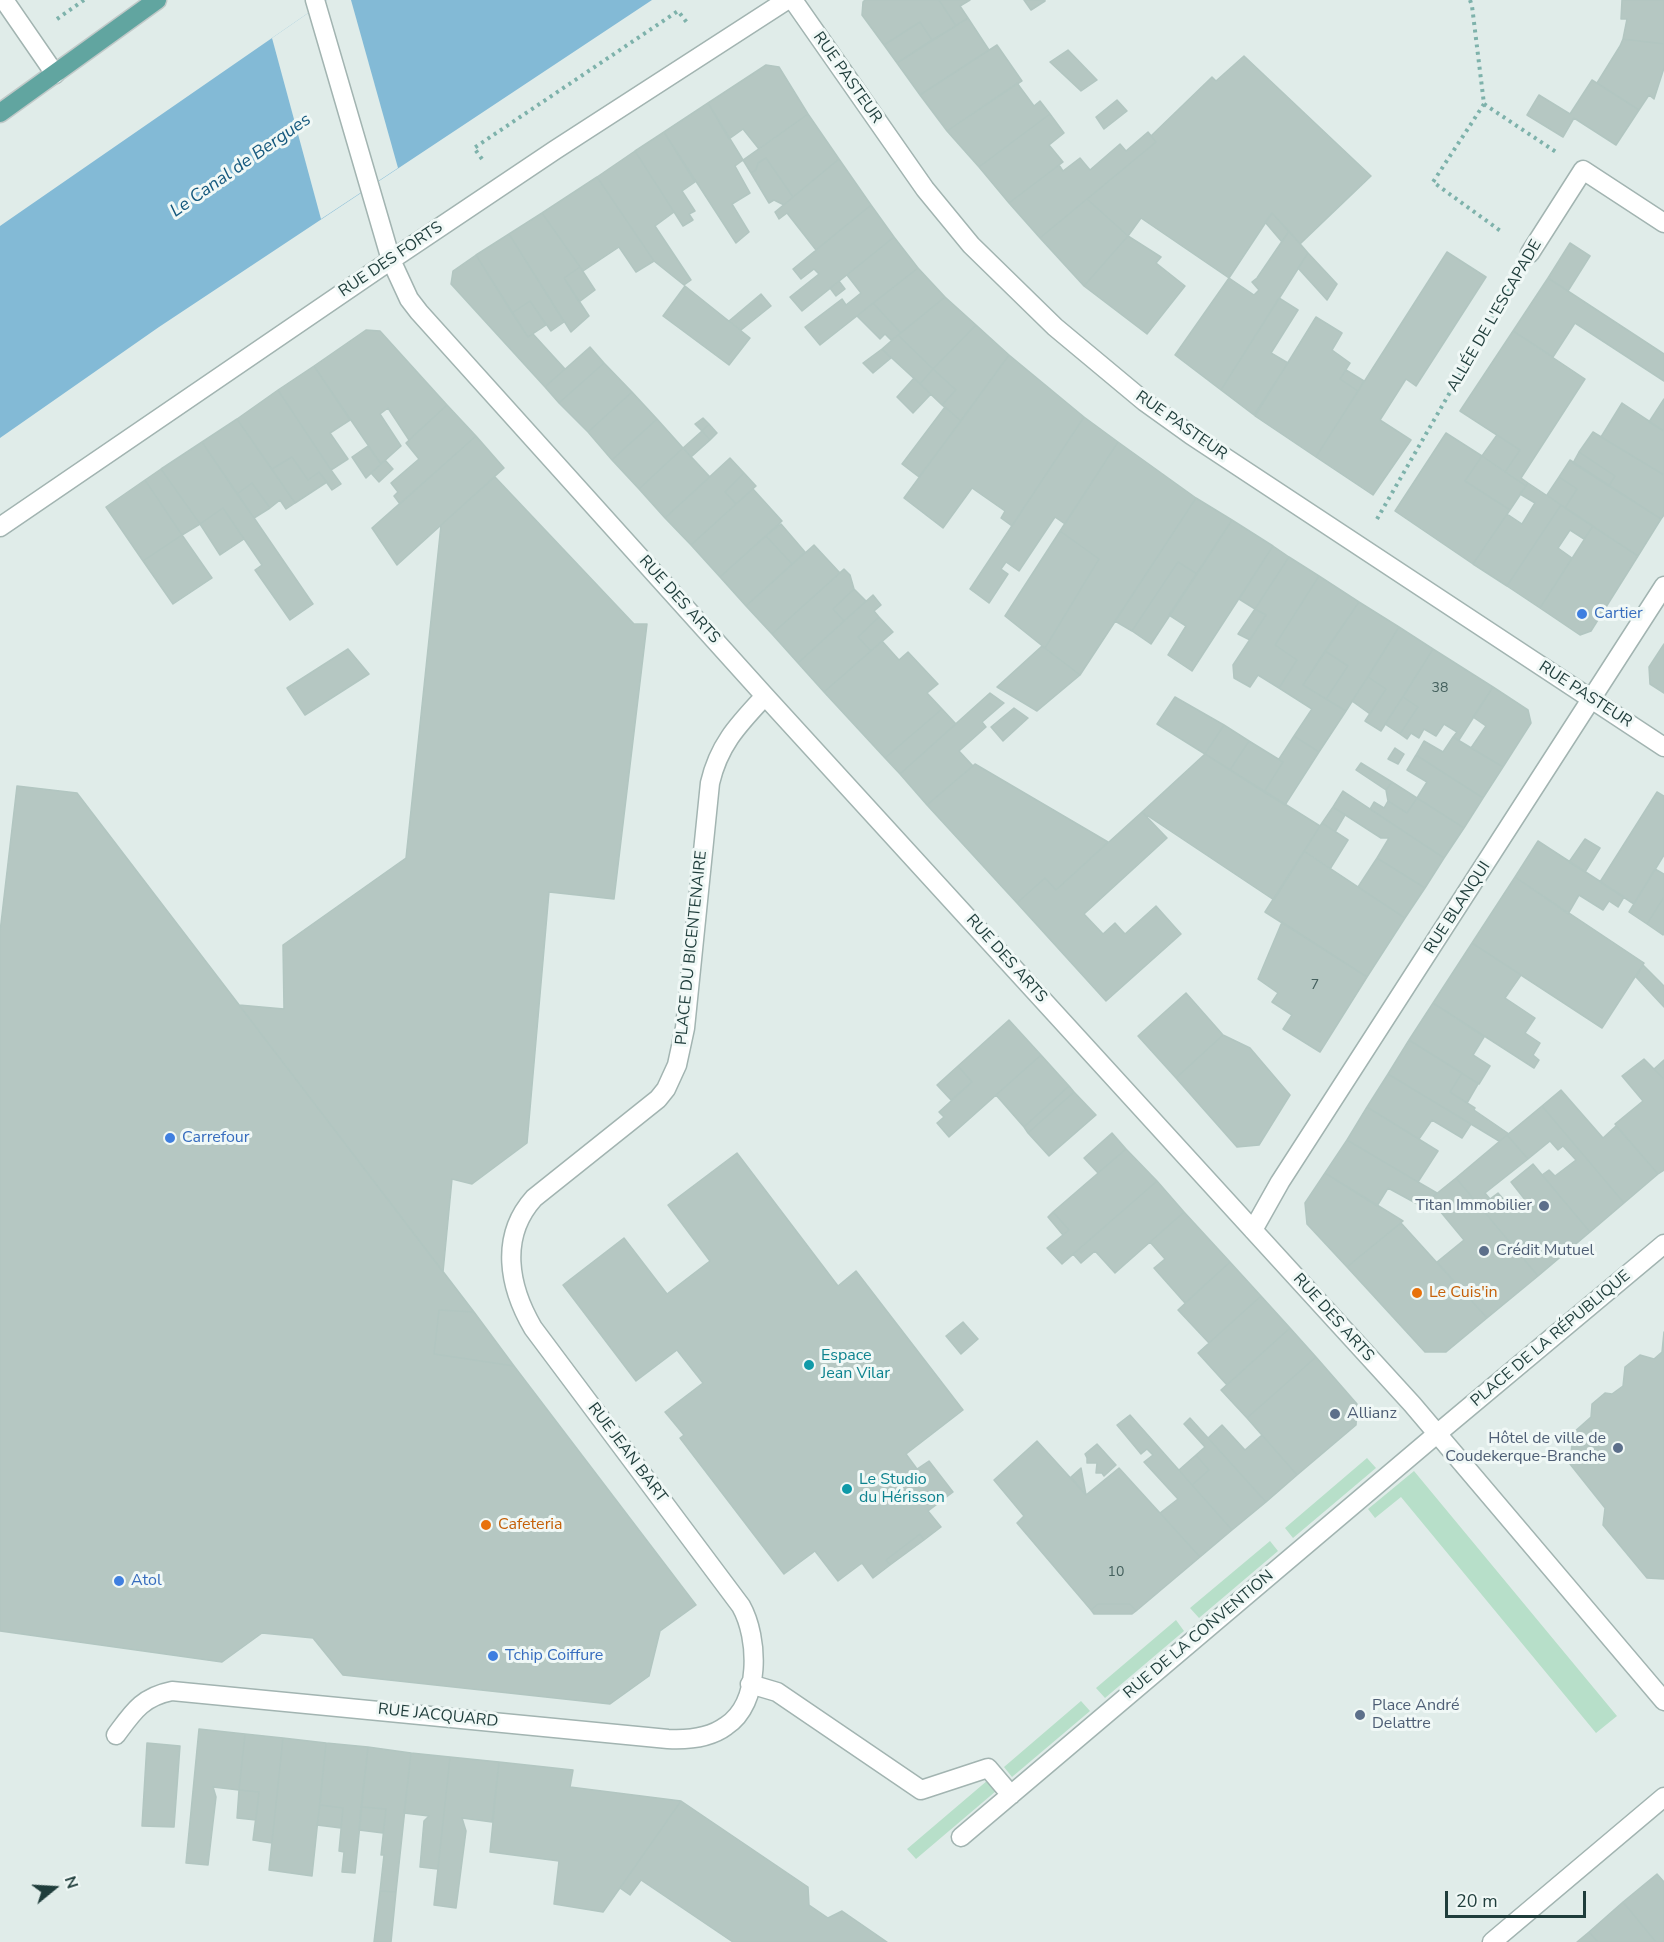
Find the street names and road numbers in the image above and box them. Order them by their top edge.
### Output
street label: RUE PASTEUR [808,29,886,127]
street label: RUE DES FORTS [335,218,447,302]
street label: ALLÉE DE L'ESCAPADE [1444,237,1546,395]
street label: RUE PASTEUR [1132,387,1230,465]
street label: RUE DES ARTS [634,552,724,648]
street label: RUE PASTEUR [1535,658,1635,732]
street label: PLACE DU BICENTENAIRE [672,850,712,1046]
street label: RUE BLANQUI [1421,858,1495,958]
street label: RUE DES ARTS [961,911,1051,1007]
street label: PLACE DE LA RÉPUBLIQUE [1467,1267,1635,1411]
street label: RUE DES ARTS [1288,1270,1378,1366]
street label: RUE JEAN BART [583,1399,671,1507]
street label: RUE DE LA CONVENTION [1120,1567,1278,1703]
street label: RUE JACQUARD [377,1700,499,1732]

